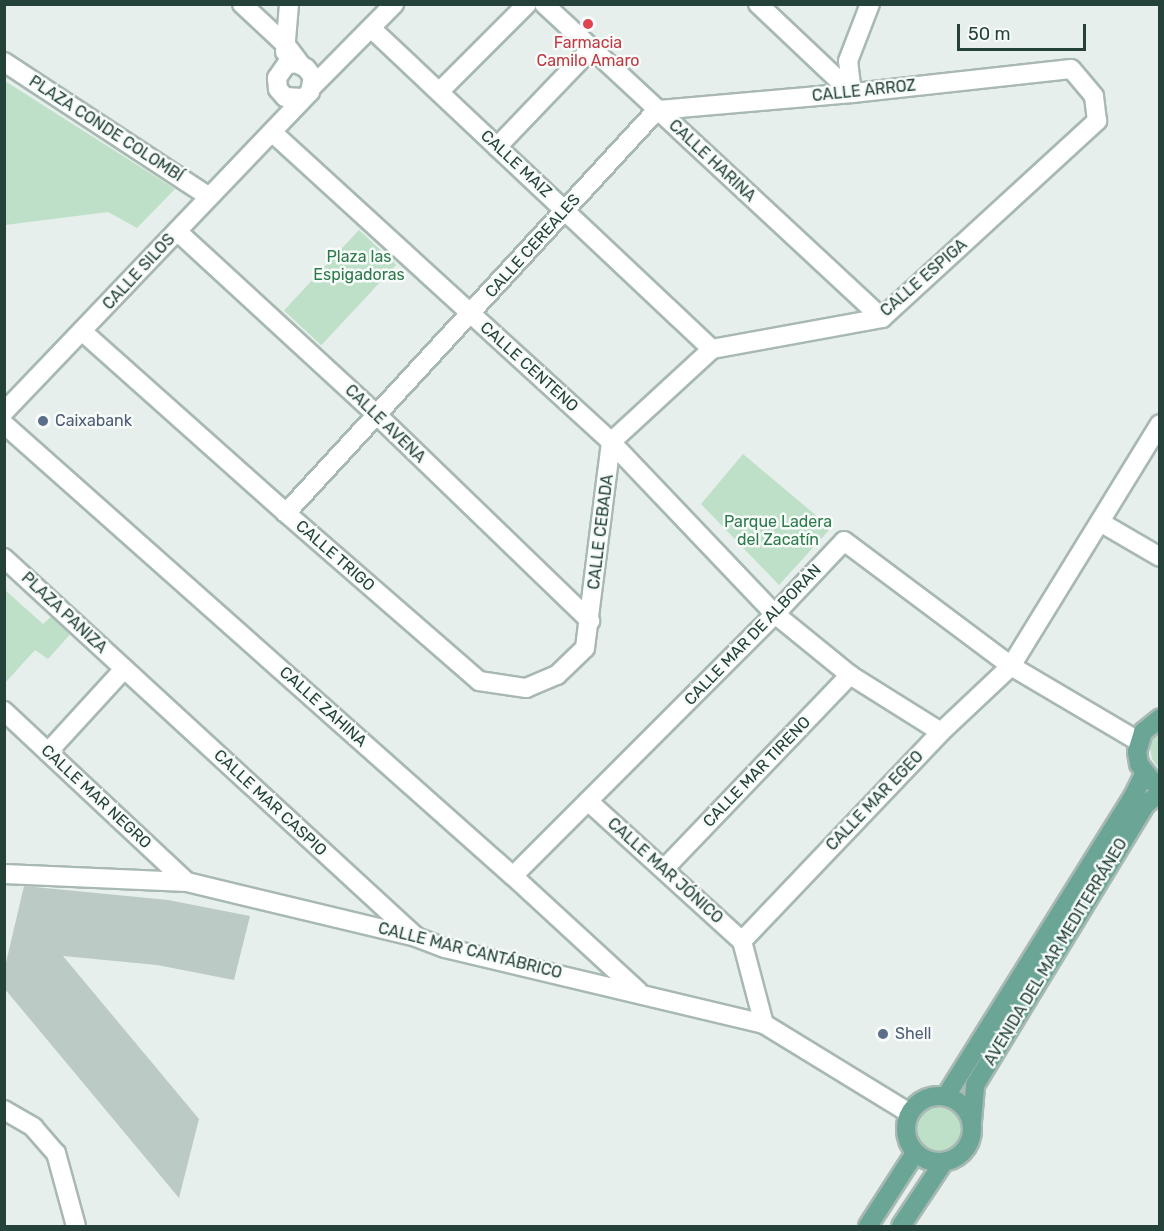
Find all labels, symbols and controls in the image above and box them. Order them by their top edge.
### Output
scale bar [960,12,1089,50]
marker: Farmacia Camilo Amaro [581,17,595,31]
text: 50 m [968,23,1011,45]
place label: Farmacia Camilo Amaro [536,33,640,71]
street label: PLAZA CONDE COLOMBÍ [25,72,187,186]
street label: CALLE ARROZ [811,76,917,106]
street label: CALLE HARINA [665,116,759,206]
street label: CALLE MAIZ [476,126,556,202]
street label: CALLE CEREALES [481,190,585,302]
street label: CALLE SILOS [99,230,179,314]
street label: CALLE ESPIGA [877,235,971,321]
park label: Plaza las Espigadoras [313,247,405,285]
street label: CALLE CENTENO [476,318,582,416]
street label: CALLE AVENA [341,381,429,467]
place label: Caixabank [55,411,132,431]
marker: Caixabank [36,414,50,428]
street label: CALLE CEBADA [584,473,618,591]
park label: Parque Ladera del Zacatín [724,512,832,550]
street label: CALLE TRIGO [291,516,379,596]
street label: CALLE MAR DE ALBORAN [680,560,826,710]
street label: PLAZA PANIZA [17,568,111,658]
street label: CALLE ZAHINA [275,663,371,751]
street label: CALLE MAR TIRENO [699,713,815,831]
street label: CALLE MAR NEGRO [37,741,155,853]
street label: CALLE MAR CASPIO [210,746,330,860]
street label: CALLE MAR EGEO [822,747,928,855]
street label: CALLE MAR JÓNICO [603,814,727,928]
street label: AVENIDA DEL MAR MEDITERRÁNEO [980,835,1132,1069]
street label: CALLE MAR CANTÁBRICO [376,919,564,983]
place label: Shell [895,1024,931,1044]
marker: Shell [876,1027,890,1041]

